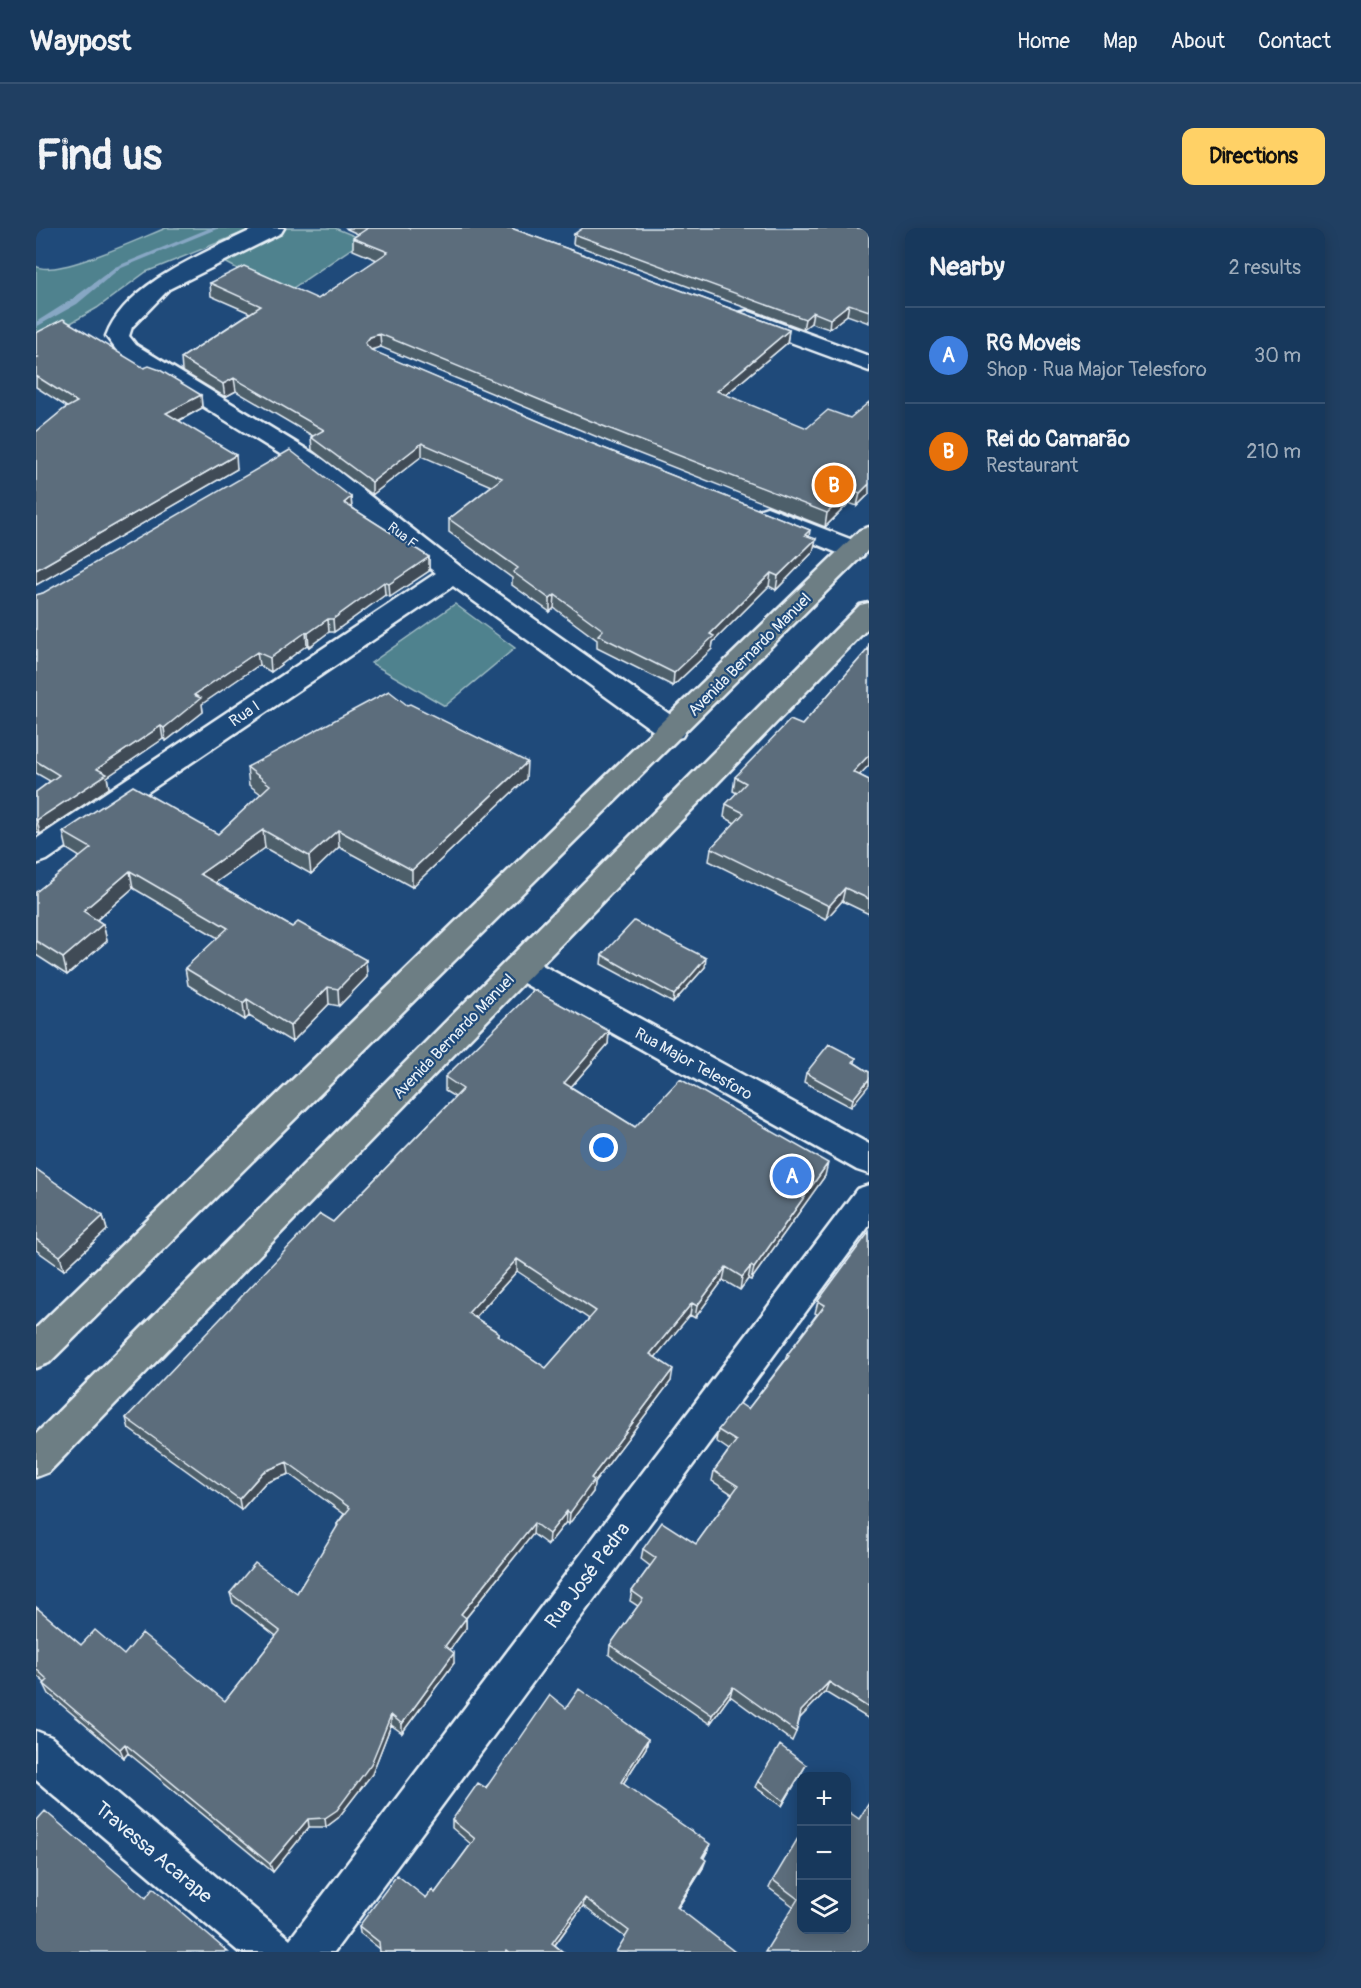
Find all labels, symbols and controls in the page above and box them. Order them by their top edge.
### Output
text: Waypost [30,24,131,59]
text: Home [1017,28,1070,55]
text: Map [1103,28,1138,55]
text: About [1171,28,1225,55]
text: Contact [1258,28,1331,55]
button: Directions [1182,128,1325,185]
text: Find us [36,130,162,182]
text: Nearby [929,251,1005,283]
text: 2 results [1229,255,1301,280]
text: RG Moveis [986,329,1080,357]
text: A [942,343,955,368]
text: 30 m [1254,343,1301,368]
text: Shop · Rua Major Telesforo [986,357,1207,382]
text: Rei do Camarão [986,425,1130,453]
text: B [943,439,954,464]
text: 210 m [1246,439,1301,464]
text: Restaurant [986,453,1078,478]
pin: B [814,462,854,508]
street label: Rua F [384,518,421,552]
street label: Avenida Bernardo Manuel [684,589,816,721]
street label: Rua I [225,696,264,731]
street label: Avenida Bernardo Manuel [389,970,519,1103]
street label: Rua Major Telesforo [631,1023,756,1105]
your location [589,1133,618,1162]
pin: A [772,1154,812,1198]
street label: Rua José Pedra [539,1517,635,1633]
map controls [797,1772,851,1934]
button: + [797,1772,851,1826]
street label: Travessa Acarape [90,1796,218,1909]
button: − [797,1826,851,1880]
button: layers [797,1880,851,1934]

